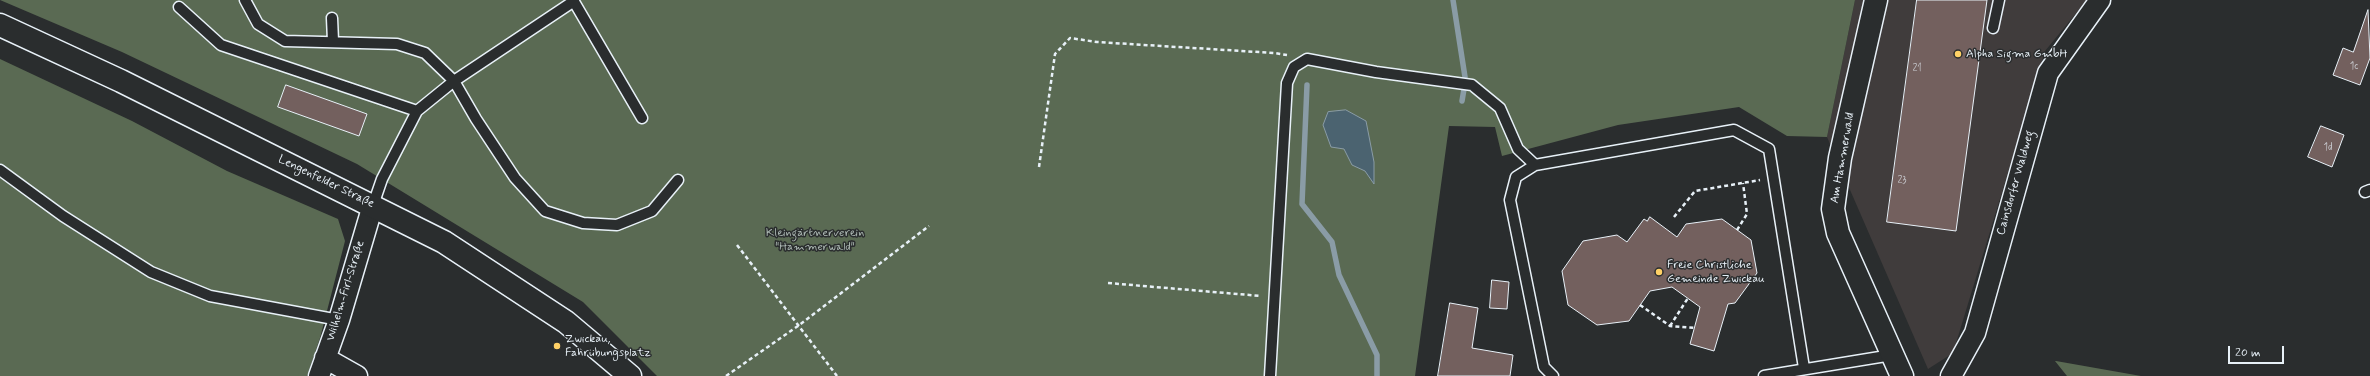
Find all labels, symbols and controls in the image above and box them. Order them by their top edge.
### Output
place label: Alpha Sigma GmbH [1966,47,2067,61]
marker: Alpha Sigma GmbH [1953,49,1963,59]
house number: 1c [2350,61,2358,73]
house number: 21 [1912,63,1922,75]
street label: Am Hammerwald [1828,111,1858,205]
street label: Cainsdorfer Waldweg [1994,129,2038,237]
house number: 1d [2323,142,2333,154]
street label: Lengenfelder Straße [275,152,377,212]
house number: 23 [1897,175,1907,187]
park label: Kleingärtnerverein "Hammerwald" [766,226,864,254]
street label: Wilhelm-Firl-Straße [324,239,368,343]
place label: Freie Christliche Gemeinde Zwickau [1667,258,1765,286]
marker: Freie Christliche Gemeinde Zwickau [1654,267,1664,277]
place label: Zwickau, Fahrübungsplatz [565,332,651,360]
scale bar [2230,338,2286,364]
marker: Zwickau, Fahrübungsplatz [552,341,562,351]
text: 20 m [2235,345,2261,361]

